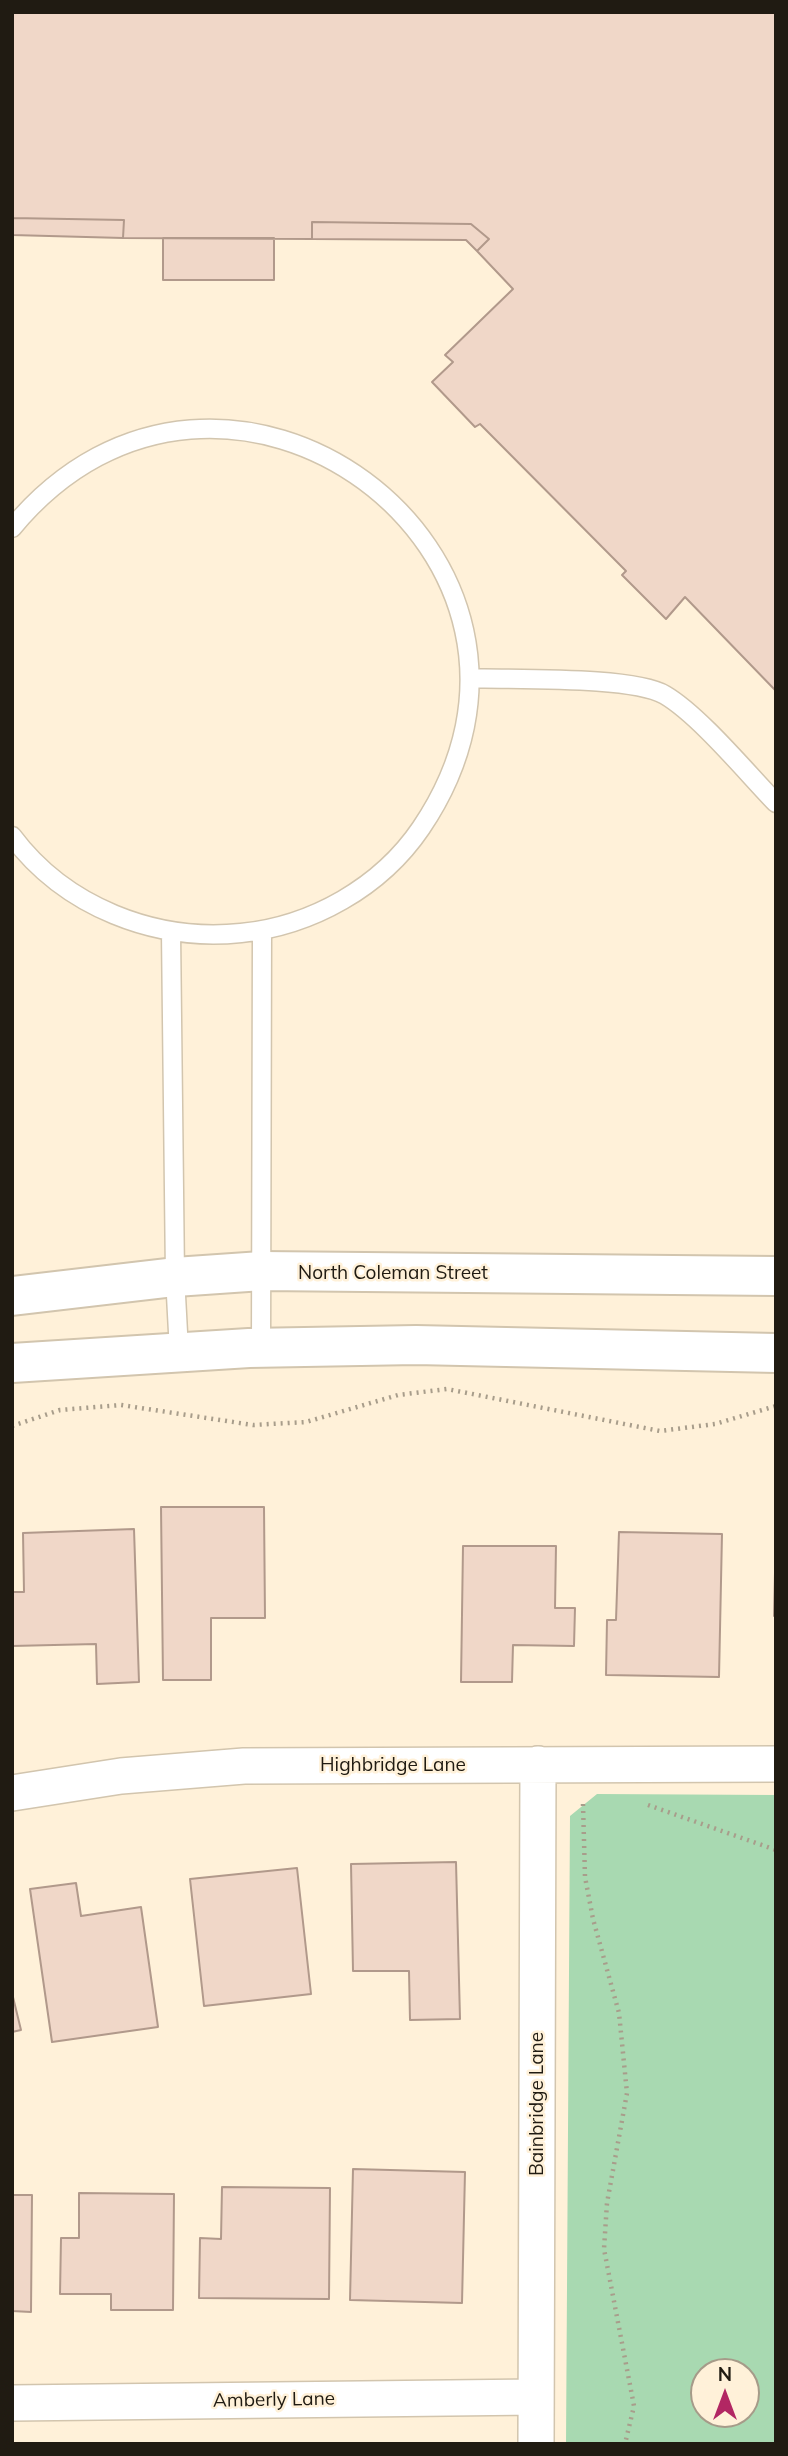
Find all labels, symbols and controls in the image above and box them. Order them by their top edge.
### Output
street label: North Coleman Street [298,1262,488,1284]
street label: Highbridge Lane [320,1754,466,1776]
street label: Bainbridge Lane [526,2032,548,2176]
north arrow [690,2358,760,2428]
text: N [718,2362,732,2386]
street label: Amberly Lane [213,2388,335,2412]

